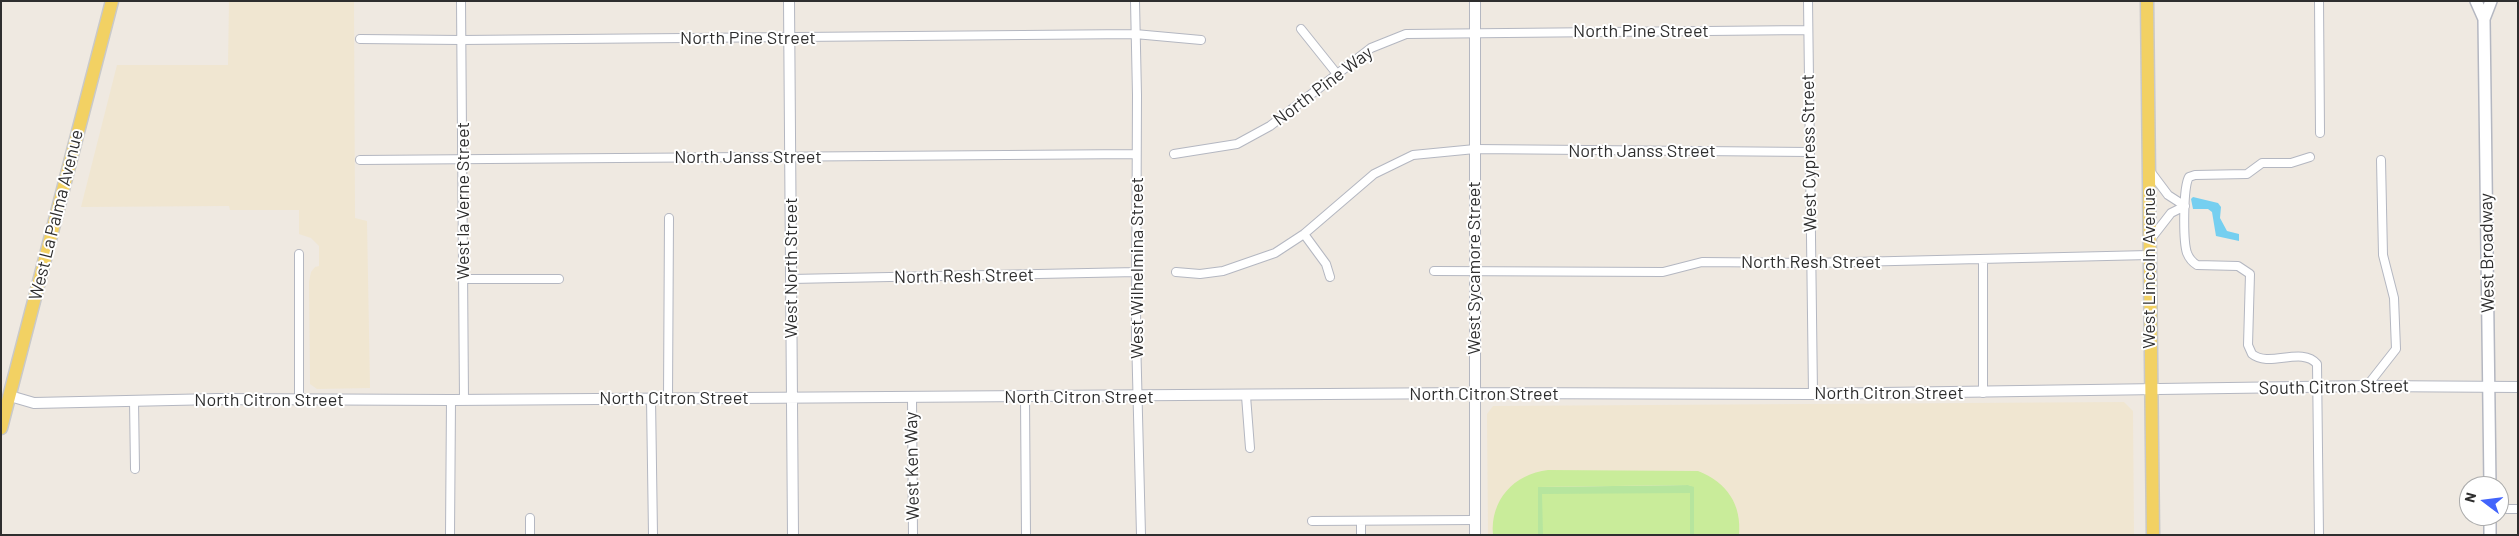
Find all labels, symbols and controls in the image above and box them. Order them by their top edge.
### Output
street label: North Pine Street [1573,20,1709,42]
street label: North Pine Street [680,27,816,49]
street label: North Pine Way [1269,42,1377,130]
street label: West Cypress Street [1797,74,1821,232]
street label: West la Verne Street [452,122,474,280]
street label: West La Palma Avenue [24,127,88,303]
street label: North Janss Street [1568,140,1716,162]
street label: North Janss Street [674,146,822,168]
street label: West Wilhelmina Street [1126,177,1148,359]
street label: West Sycamore Street [1463,181,1485,355]
street label: West Lincoln Avenue [2138,187,2160,349]
street label: West Broadway [2475,193,2499,313]
street label: West North Street [780,198,802,338]
street label: North Resh Street [1741,251,1881,273]
street label: North Resh Street [894,264,1034,288]
street label: South Citron Street [2259,375,2409,399]
street label: North Citron Street [1814,382,1964,404]
street label: North Citron Street [1409,383,1559,405]
street label: North Citron Street [1004,386,1154,408]
street label: North Citron Street [599,387,749,409]
street label: North Citron Street [194,389,344,411]
street label: West Ken Way [900,411,924,521]
north arrow [2459,476,2509,526]
text: N [2461,491,2479,504]

